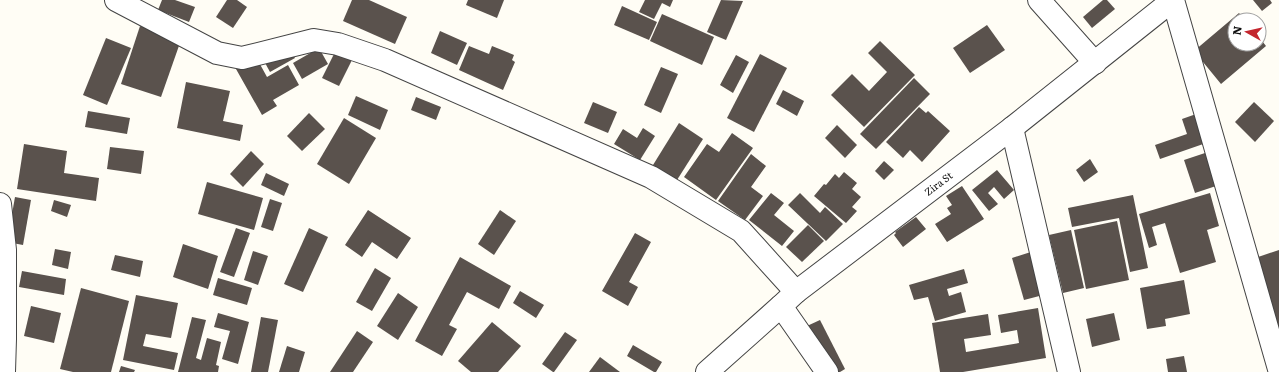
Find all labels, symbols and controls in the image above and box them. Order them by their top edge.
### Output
north arrow [1227,12,1267,52]
text: N [1228,25,1245,36]
street label: Zira St [921,167,955,199]

